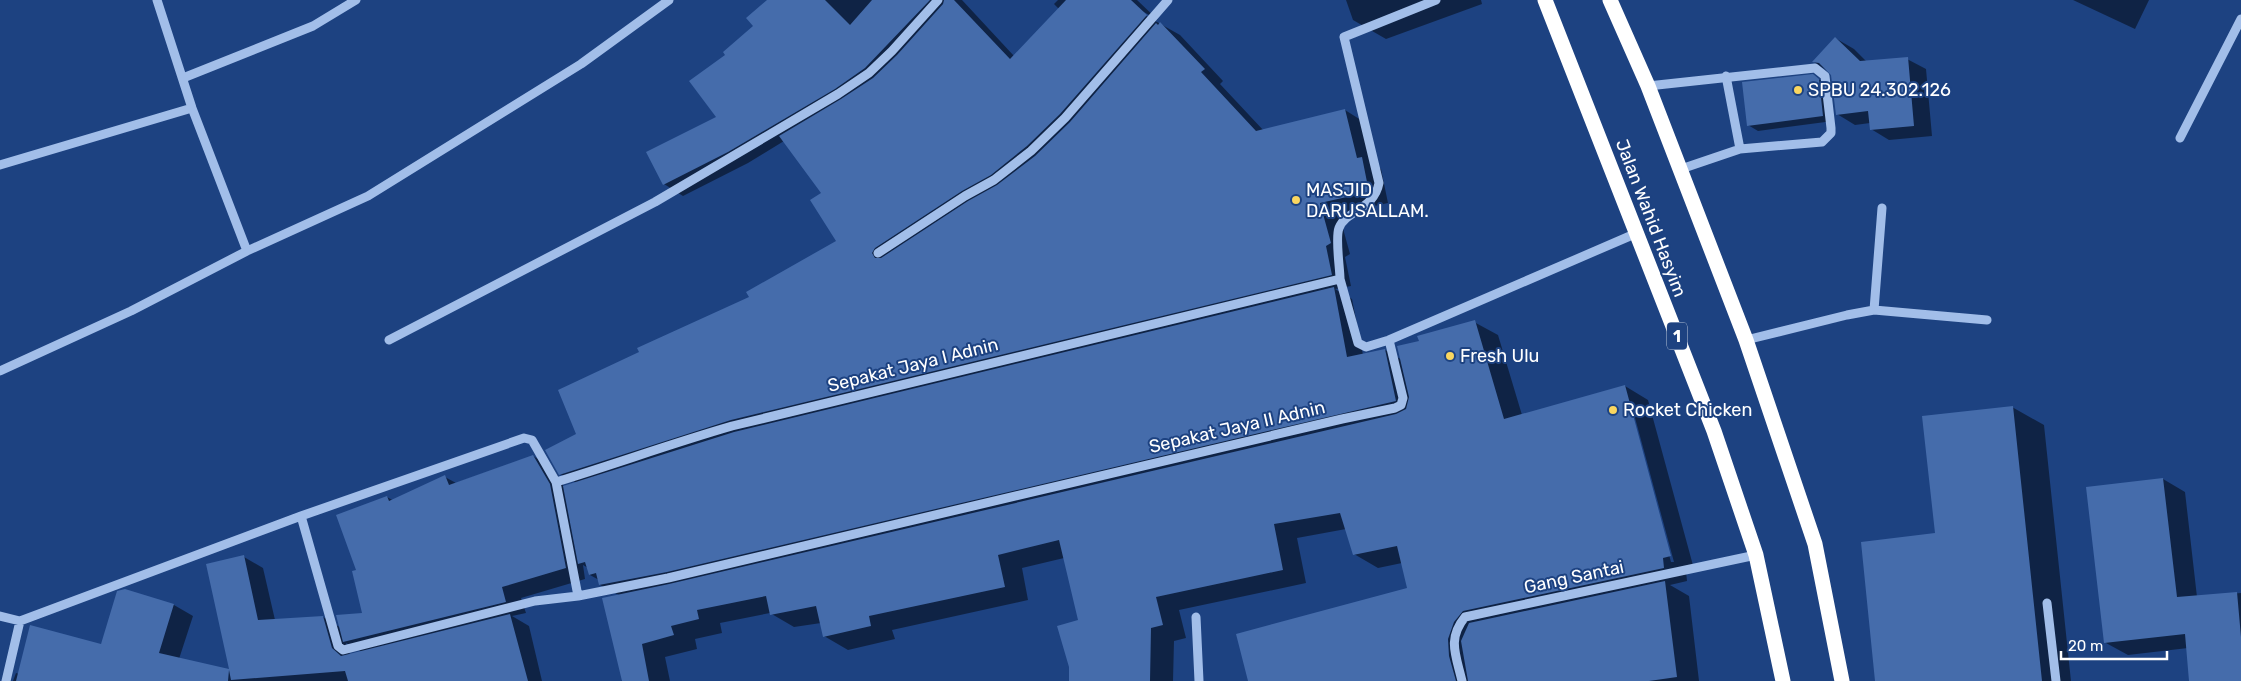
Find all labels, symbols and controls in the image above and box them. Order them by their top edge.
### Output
place label: SPBU 24.302.126 [1808,79,1951,101]
marker: SPBU 24.302.126 [1792,84,1804,96]
street label: Jalan Wahid Hasyim [1611,136,1691,300]
place label: MASJID DARUSALLAM. [1306,179,1429,222]
marker: MASJID DARUSALLAM. [1290,194,1302,206]
road number: 1 [1667,322,1687,350]
street label: Sepakat Jaya I Adnin [825,333,1001,397]
place label: Fresh Ulu [1460,345,1539,367]
marker: Fresh Ulu [1444,350,1456,362]
street label: Sepakat Jaya II Adnin [1147,396,1327,458]
place label: Rocket Chicken [1623,399,1752,421]
marker: Rocket Chicken [1607,404,1619,416]
street label: Gang Santai [1522,556,1626,598]
scale bar [2061,628,2167,660]
text: 20 m [2068,637,2103,655]

